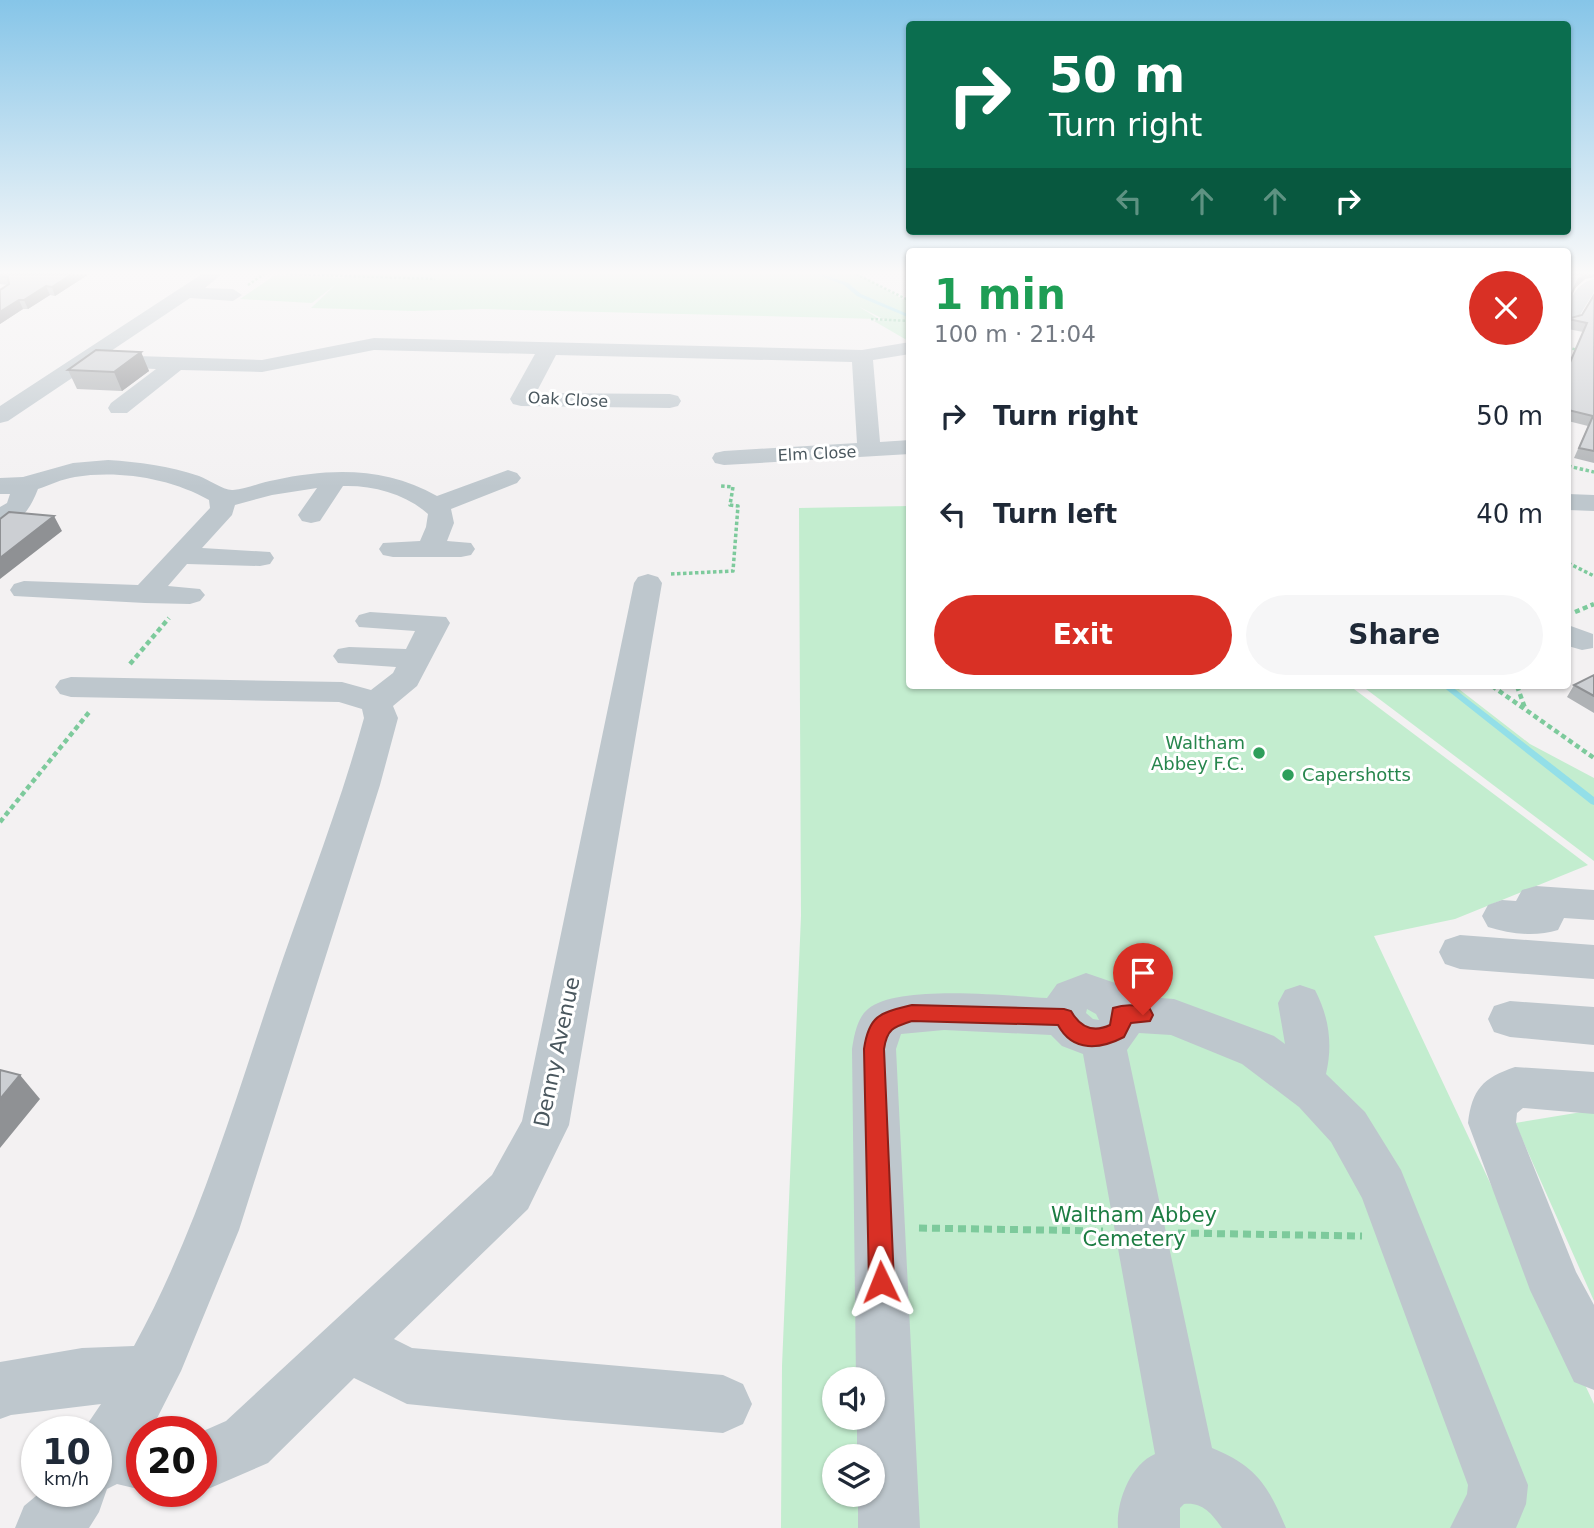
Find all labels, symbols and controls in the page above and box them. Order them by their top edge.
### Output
text: 50 m [1049,47,1185,104]
icon: right [934,49,1025,140]
text: Turn right [1049,106,1202,144]
icon: left [1110,182,1148,220]
icon: ahead [1183,182,1221,220]
icon: ahead [1256,182,1294,220]
icon: right [1329,182,1367,220]
text: 1 min [934,270,1066,319]
button: close [1469,271,1543,345]
text: 100 m · 21:04 [934,321,1096,347]
street label: Oak Close [527,388,609,411]
icon: right [934,397,972,435]
text: Turn right [993,401,1138,431]
text: 50 m [1476,401,1543,431]
street label: Elm Close [777,442,857,465]
icon: left [934,495,972,533]
text: Turn left [993,499,1117,529]
text: 40 m [1476,499,1543,529]
button: Exit [934,595,1232,675]
button: Share [1246,595,1543,675]
place label: Waltham Abbey F.C. [1151,732,1245,774]
marker: Waltham Abbey F.C. [1251,745,1267,761]
place label: Capershotts [1302,764,1411,785]
marker: Capershotts [1280,767,1296,783]
pin [1113,943,1173,1015]
icon: arrive [1124,954,1162,992]
street label: Denny Avenue [529,975,585,1129]
park label: Waltham Abbey Cemetery [1051,1203,1217,1251]
position arrow [844,1245,918,1319]
map controls [822,1367,885,1507]
button: sound [822,1367,885,1430]
speed limit sign: 20 [126,1416,217,1507]
text: 10 [42,1432,91,1472]
button: layers [822,1444,885,1507]
text: km/h [44,1468,89,1489]

